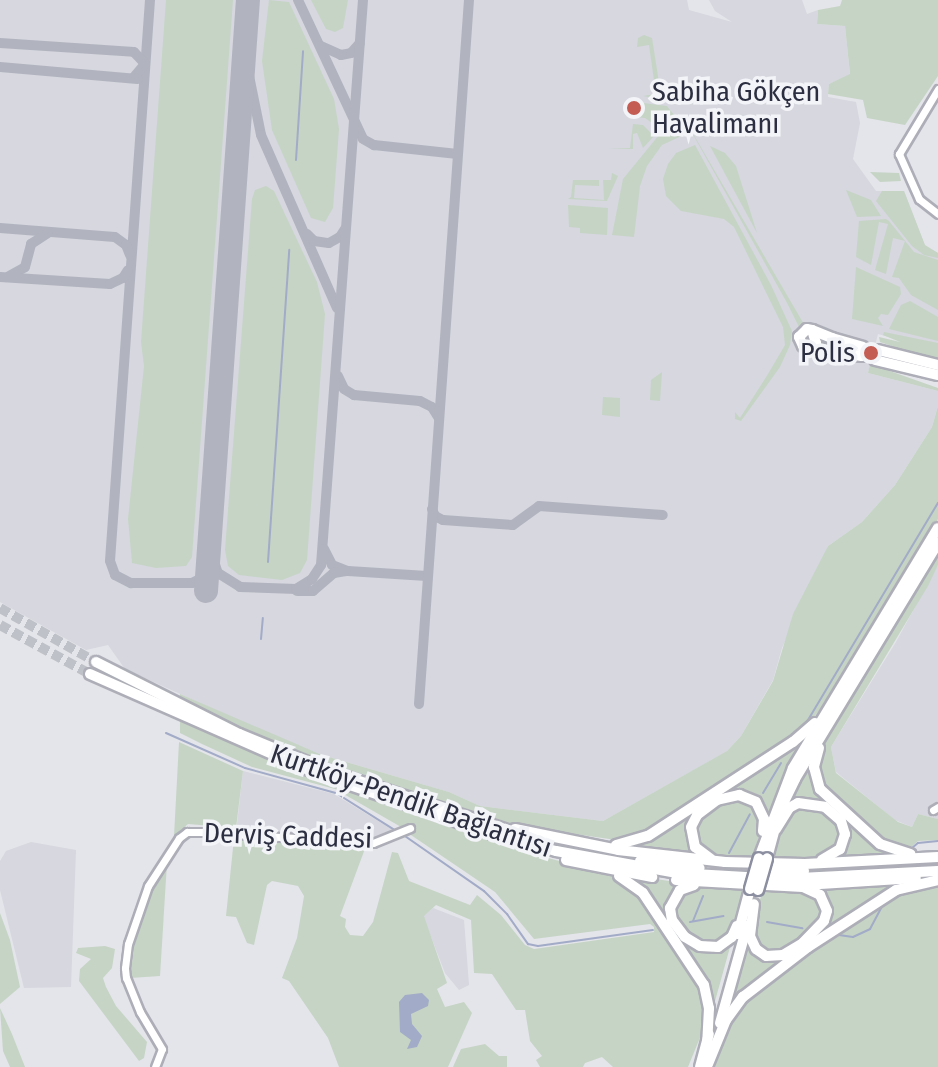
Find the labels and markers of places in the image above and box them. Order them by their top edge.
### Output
place label: Sabiha Gökçen Havalimanı [652,75,820,141]
marker: Sabiha Gökçen Havalimanı [623,97,645,119]
place label: Polis [800,336,855,370]
marker: Polis [862,344,880,362]

